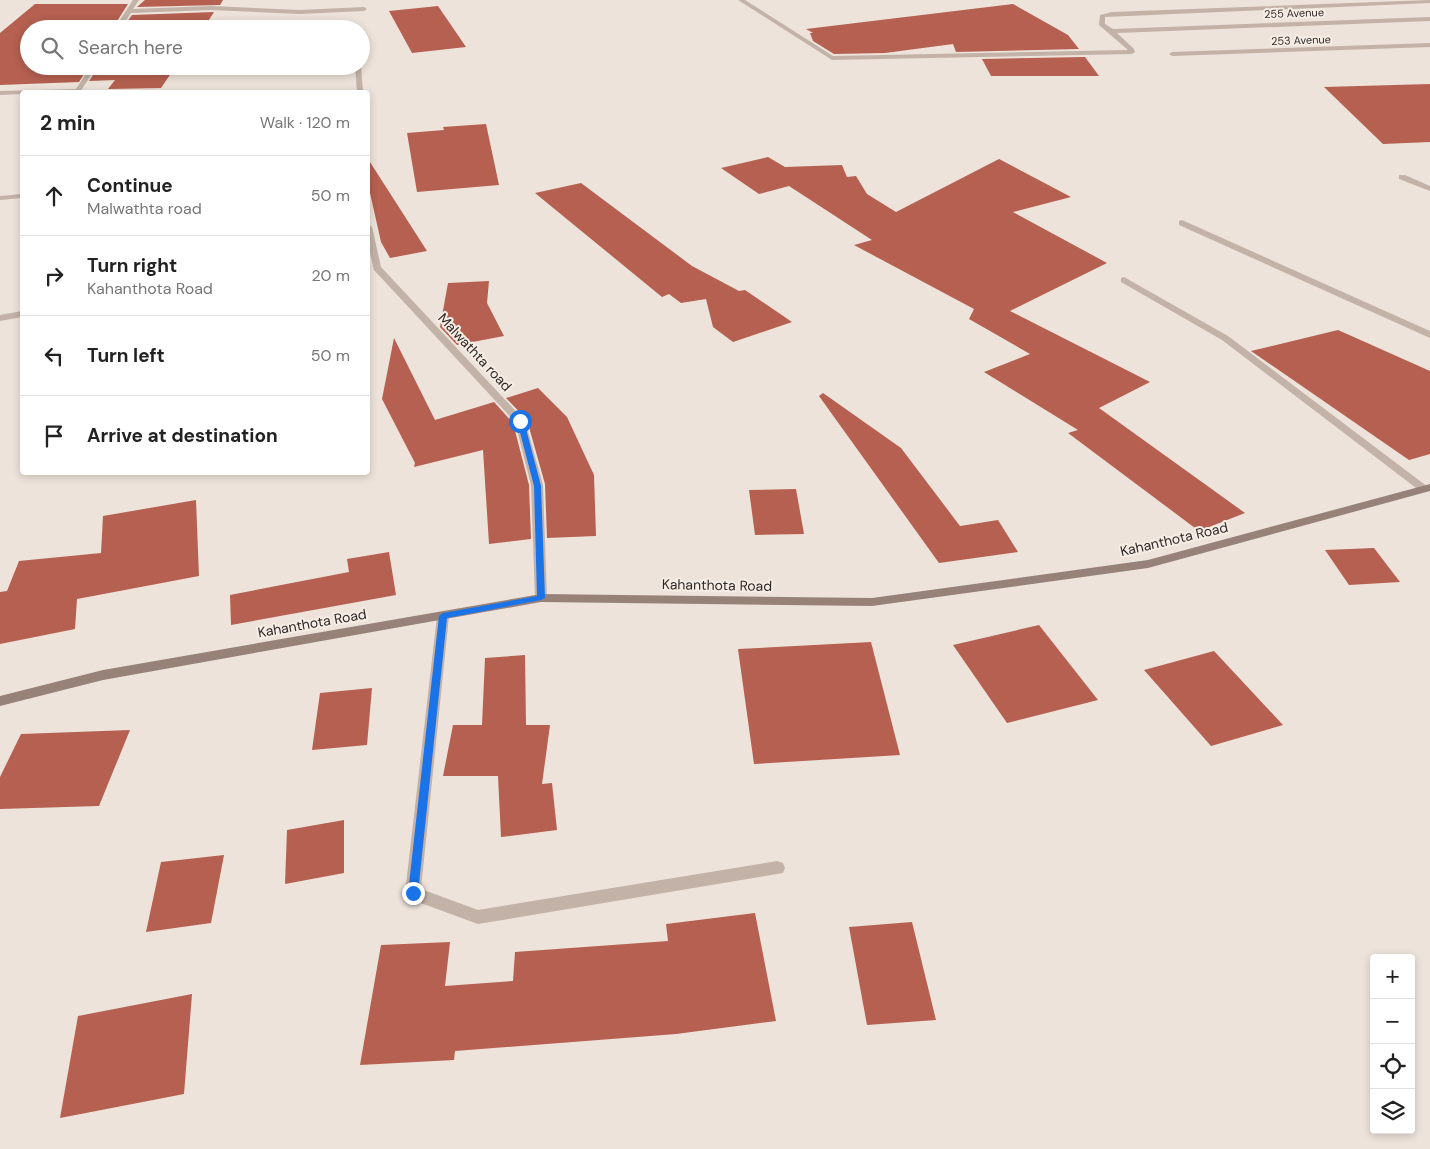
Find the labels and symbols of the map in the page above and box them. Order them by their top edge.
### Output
street label: 255 Avenue [1264,5,1324,21]
street label: 253 Avenue [1271,32,1331,48]
street label: Malwathta road [434,309,516,395]
route start [509,410,532,433]
street label: Kahanthota Road [1118,518,1230,560]
street label: Kahanthota Road [662,575,772,595]
street label: Kahanthota Road [256,605,368,641]
route end [402,882,425,905]

